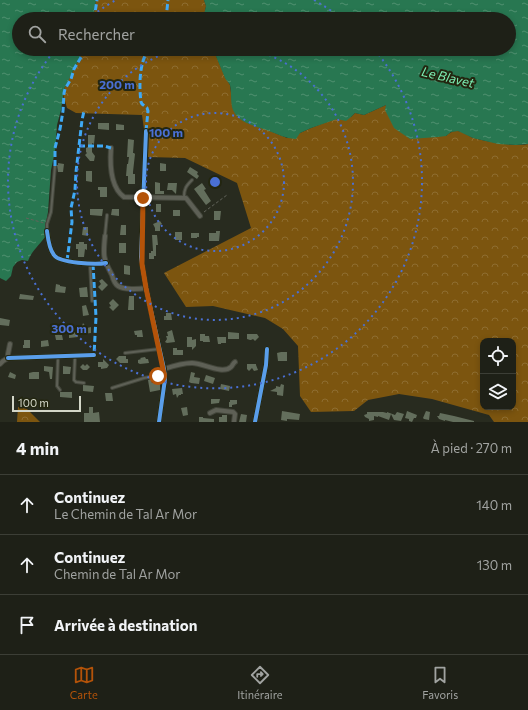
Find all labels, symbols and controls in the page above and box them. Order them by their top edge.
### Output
search box [12,12,516,56]
icon: search [26,23,48,45]
text: Rechercher [58,25,135,43]
water label: Le Blavet [420,63,477,91]
text: 200 m [99,77,135,91]
text: 100 m [149,125,183,139]
centre of rings [208,175,222,189]
route end [134,189,152,207]
text: 300 m [51,321,87,335]
map controls [480,338,516,410]
button: locate [480,338,516,374]
route start [149,367,167,385]
button: layers [480,374,516,410]
scale bar [12,394,81,413]
text: 100 m [18,396,49,409]
text: 4 min [16,438,59,459]
text: À pied · 270 m [431,440,512,456]
text: Continuez [54,488,125,506]
icon: ahead [16,494,38,516]
text: 140 m [476,497,512,513]
text: Le Chemin de Tal Ar Mor [54,506,197,522]
text: Continuez [54,548,125,566]
icon: ahead [16,554,38,576]
text: 130 m [477,557,512,573]
text: Chemin de Tal Ar Mor [54,566,181,582]
icon: arrive [16,614,38,636]
text: Arrivée à destination [54,616,197,634]
tab: Carte [70,664,98,701]
tab: Itinéraire [237,664,283,701]
tab: Favoris [422,664,458,701]

